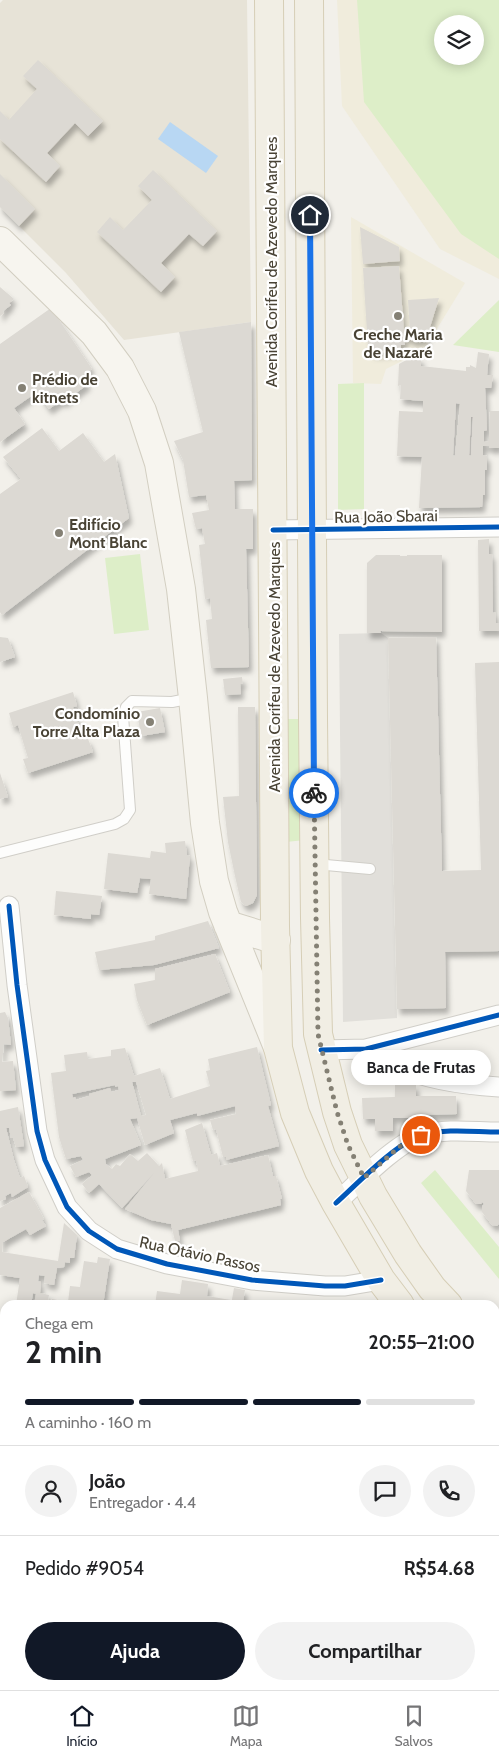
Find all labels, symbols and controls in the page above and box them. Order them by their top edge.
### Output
map controls [434,15,484,65]
button: layers [434,15,484,65]
street label: Avenida Corifeu de Azevedo Marques [262,136,281,387]
pin [289,194,331,236]
icon: home [296,201,324,229]
marker: Creche Maria de Nazaré [392,310,404,322]
place label: Creche Maria de Nazaré [353,325,443,362]
place label: Prédio de kitnets [32,370,98,407]
marker: Prédio de kitnets [16,382,28,394]
street label: Rua João Sbarai [334,506,438,527]
place label: Edifício Mont Blanc [69,515,147,552]
marker: Edifício Mont Blanc [53,527,65,539]
street label: Avenida Corifeu de Azevedo Marques [265,541,284,792]
place label: Condomínio Torre Alta Plaza [33,704,140,741]
marker: Condomínio Torre Alta Plaza [144,716,156,728]
courier [289,768,339,818]
icon: bike [300,779,328,807]
callout: Banca de Frutas [351,1050,491,1085]
text: Banca de Frutas [367,1058,475,1077]
pin [400,1114,442,1156]
icon: bag [407,1121,435,1149]
street label: Rua Otávio Passos [138,1232,262,1277]
text: Chega em [25,1314,93,1333]
text: 20:55–21:00 [369,1331,475,1354]
text: 2 min [25,1332,102,1371]
text: A caminho · 160 m [25,1413,151,1432]
button: person [25,1465,77,1517]
button: chat [359,1465,411,1517]
button: phone [423,1465,475,1517]
text: João [89,1470,125,1493]
text: Entregador · 4.4 [89,1493,196,1512]
text: Pedido #9054 [25,1557,144,1580]
text: R$54.68 [404,1557,475,1580]
button: Ajuda [25,1622,245,1680]
button: Compartilhar [255,1622,475,1680]
tab: Início [66,1702,97,1750]
tab: Mapa [230,1702,262,1750]
tab: Salvos [394,1702,433,1750]

